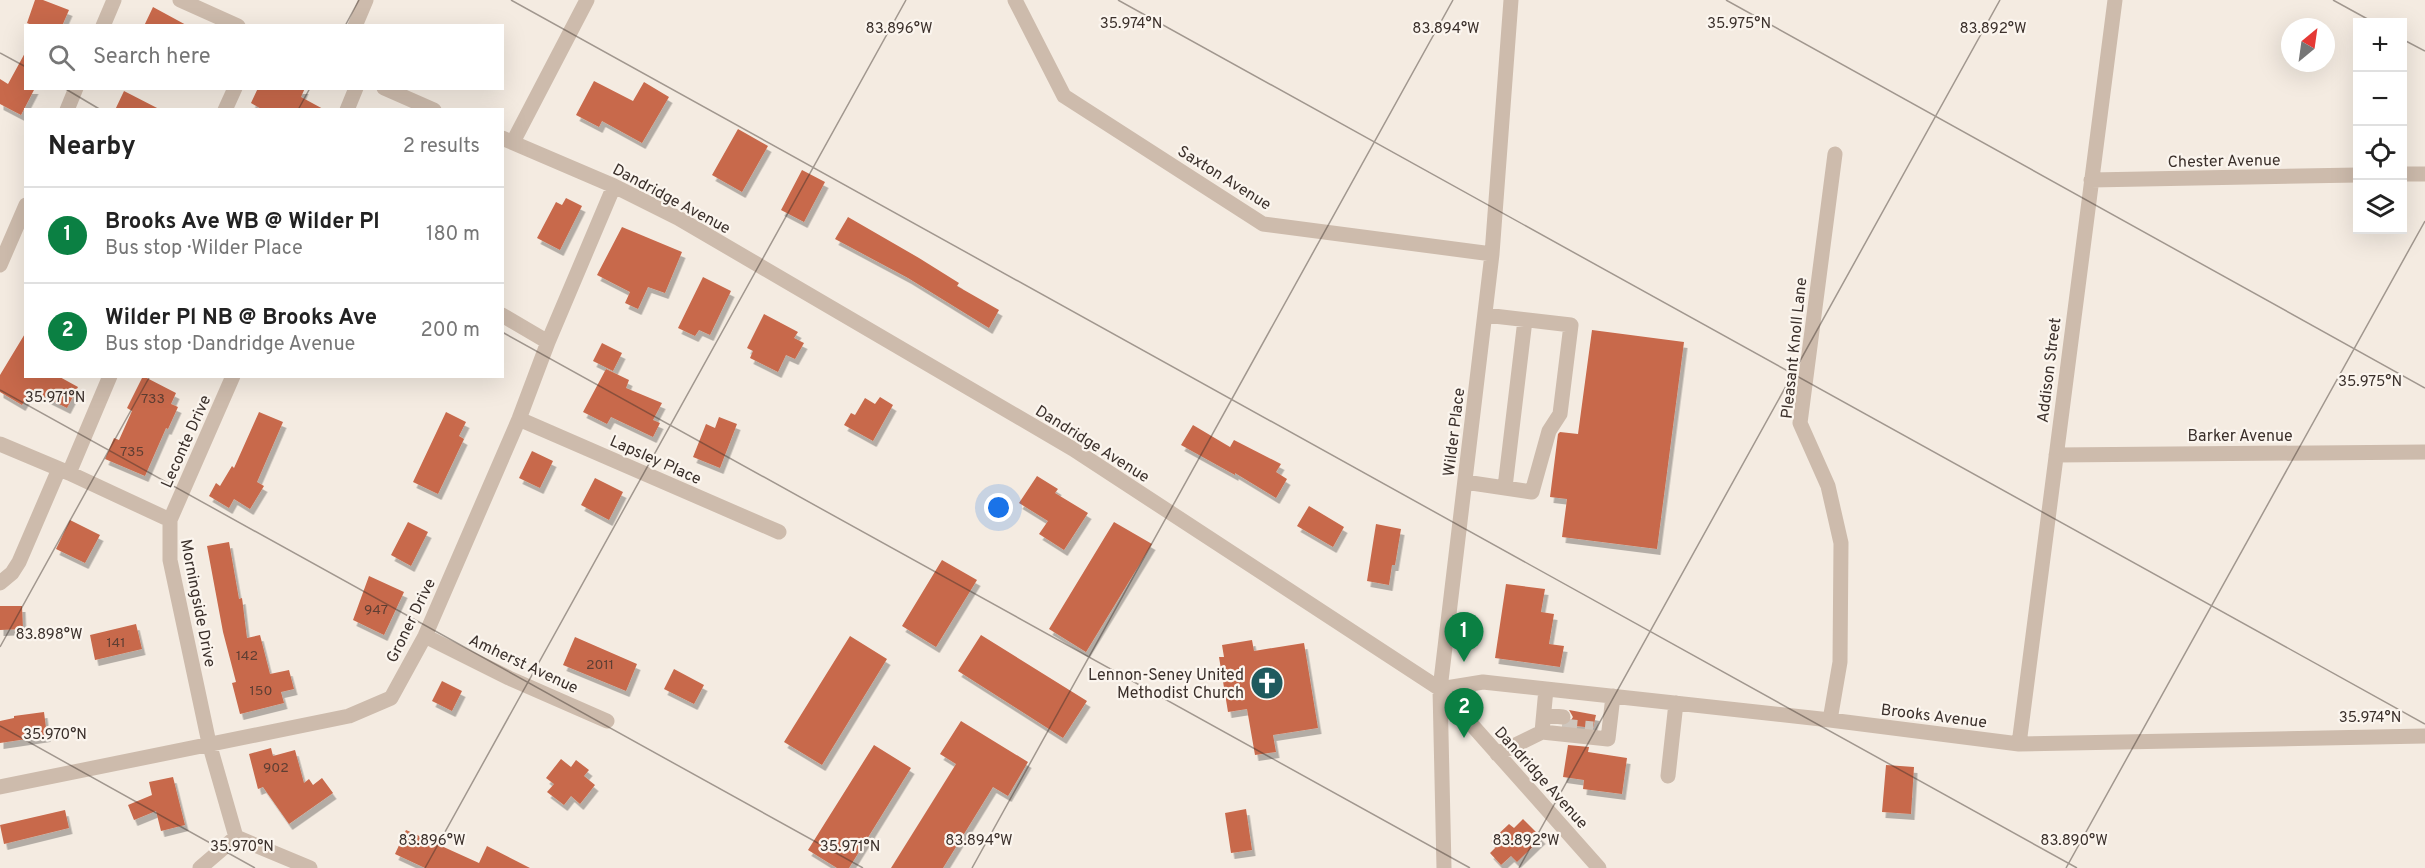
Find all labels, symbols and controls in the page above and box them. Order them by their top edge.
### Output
text: 35.974°N [1100,15,1162,34]
text: 35.975°N [1707,15,1771,34]
north arrow [2281,18,2335,72]
map controls [2353,18,2407,234]
button: + [2353,18,2407,72]
text: 83.896°W [865,20,933,39]
text: 83.894°W [1412,20,1480,39]
text: 83.892°W [1959,20,2027,39]
search box [24,24,504,90]
icon: search [45,41,78,74]
text: Search here [93,44,211,71]
button: − [2353,72,2407,126]
button: locate [2353,126,2407,180]
text: Nearby [48,131,136,164]
text: 2 results [403,134,480,160]
street label: Saxton Avenue [1173,142,1274,215]
street label: Chester Avenue [2167,151,2281,173]
street label: Dandridge Avenue [609,160,734,239]
button: layers [2353,180,2407,234]
text: Brooks Ave WB @ Wilder Pl [105,209,380,236]
text: 1 [64,222,72,248]
text: 180 m [426,222,480,248]
text: Bus stop · Wilder Place [105,236,303,262]
street label: Pleasant Knoll Lane [1778,277,1812,420]
text: Wilder Pl NB @ Brooks Ave [105,305,377,332]
street label: Addison Street [2034,317,2066,424]
text: 2 [61,318,74,344]
text: 200 m [421,318,480,344]
text: Bus stop · Dandridge Avenue [105,332,355,358]
text: 35.975°N [2338,373,2402,392]
street label: Wilder Place [1440,387,1470,478]
text: 35.971°N [25,389,85,408]
house number: 733 [141,391,165,408]
street label: Leconte Drive [157,392,216,491]
street label: Dandridge Avenue [1031,402,1153,488]
street label: Barker Avenue [2187,427,2293,447]
street label: Lapsley Place [606,432,704,490]
house number: 735 [120,444,144,461]
your location [984,493,1013,522]
street label: Morningside Drive [175,538,219,669]
street label: Groner Drive [383,575,441,666]
house number: 947 [364,602,388,619]
pin: 1 [1444,612,1484,662]
text: 83.898°W [15,626,83,645]
street label: Amherst Avenue [465,631,581,699]
house number: 141 [107,635,125,652]
house number: 142 [236,648,258,665]
house number: 2011 [586,657,614,674]
church icon: Lennon-Seney United Methodist Church [1249,665,1285,701]
place label: Lennon-Seney United Methodist Church [1088,666,1244,704]
house number: 150 [250,683,272,700]
pin: 2 [1444,688,1484,738]
street label: Brooks Avenue [1880,701,1988,733]
text: 35.974°N [2339,709,2401,728]
street label: Dandridge Avenue [1489,723,1592,834]
text: 35.970°N [23,726,87,745]
house number: 902 [263,760,289,777]
text: 83.896°W [398,832,466,851]
text: 83.894°W [945,832,1013,851]
text: 83.892°W [1492,832,1560,851]
text: 83.890°W [2040,832,2108,851]
text: 35.970°N [210,838,274,857]
text: 35.971°N [820,838,880,857]

